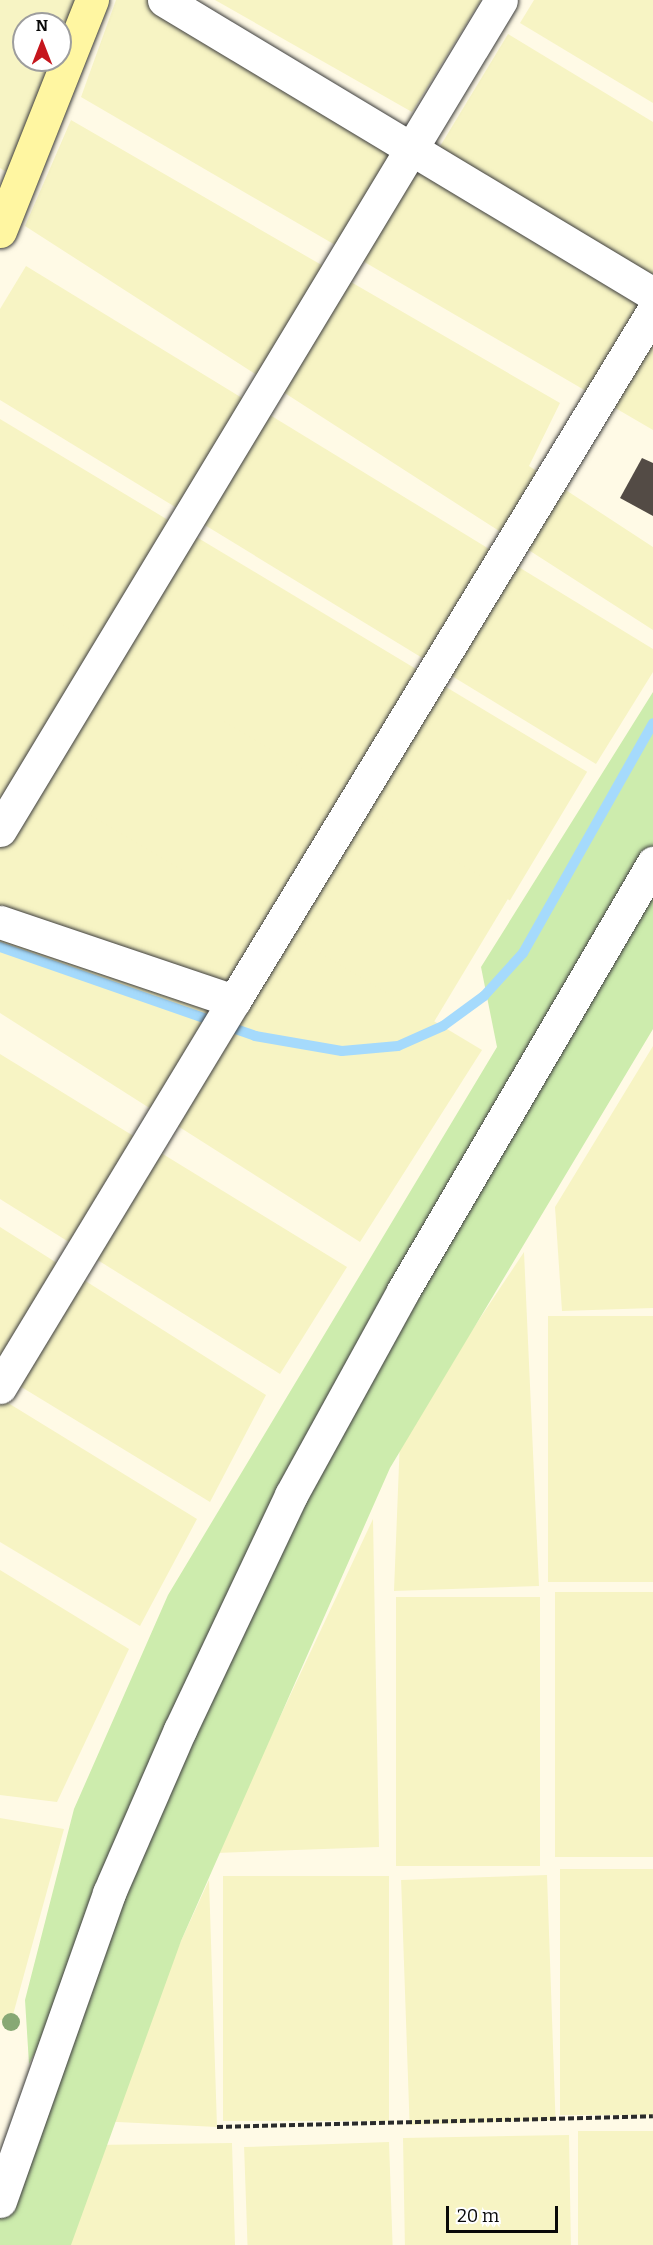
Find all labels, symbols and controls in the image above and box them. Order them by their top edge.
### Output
north arrow [12,12,72,72]
text: N [36,16,48,35]
scale bar [449,2194,562,2232]
text: 20 m [457,2205,499,2227]

